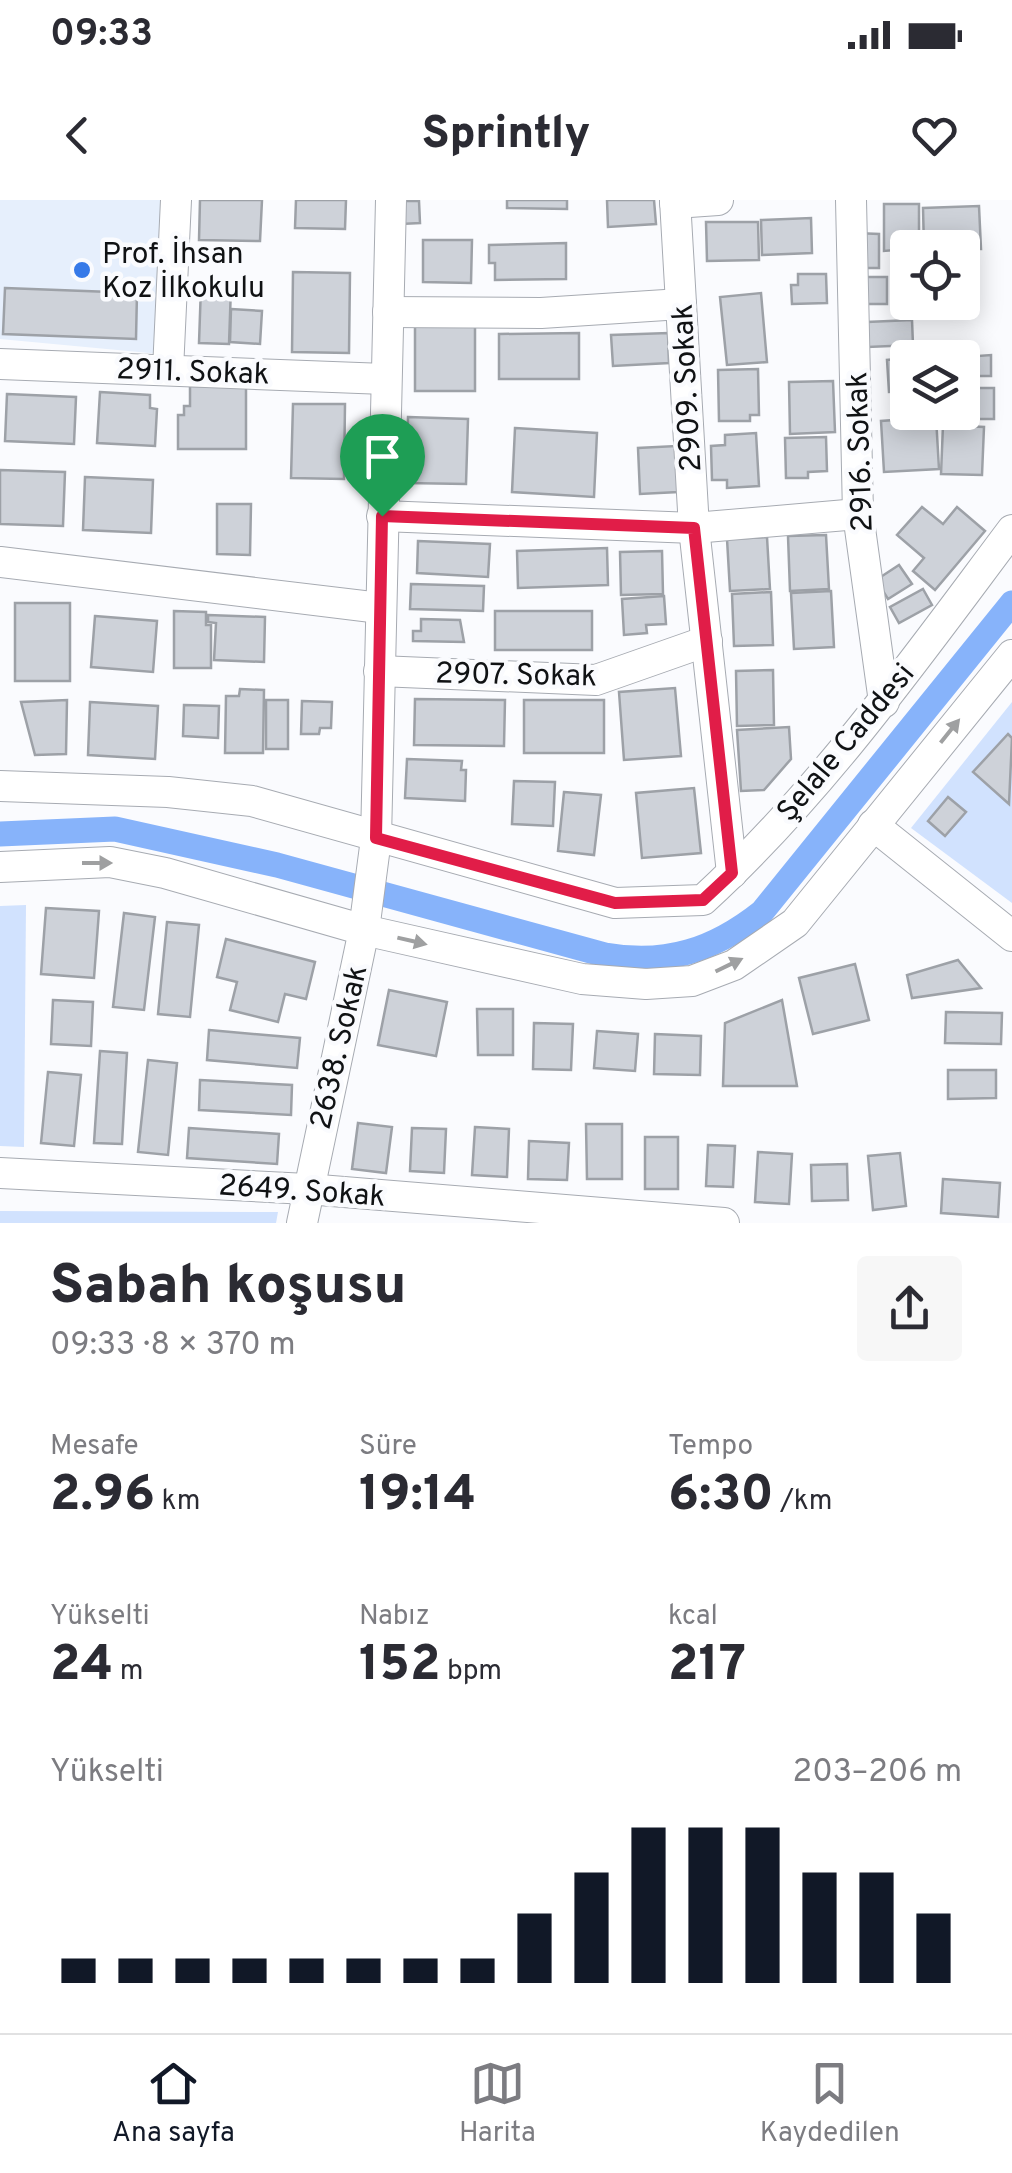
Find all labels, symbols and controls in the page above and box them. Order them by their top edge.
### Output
text: 09:33 [50,11,153,60]
text: Sprintly [422,107,590,164]
icon: back [50,108,105,163]
icon: heart [907,108,962,163]
map controls [890,230,980,430]
button: locate [890,230,980,320]
place label: Prof. İhsan Koz İlkokulu [102,235,265,308]
marker: Prof. İhsan Koz İlkokulu [71,259,93,281]
street label: 2909. Sokak [666,303,711,473]
button: layers [890,340,980,430]
street label: 2911. Sokak [116,352,270,395]
street label: 2916. Sokak [840,371,883,533]
pin [340,414,425,517]
icon: arrive [355,429,410,484]
street label: 2907. Sokak [435,657,597,696]
street label: Şelale Caddesi [770,657,924,830]
one-way arrow [939,718,960,743]
one-way arrow [82,855,114,871]
one-way arrow [397,934,428,949]
one-way arrow [715,957,744,974]
street label: 2638. Sokak [304,962,377,1133]
street label: 2649. Sokak [217,1168,387,1217]
text: Sabah koşusu [50,1253,407,1323]
button: share [857,1256,962,1361]
text: 09:33 · 8 × 370 m [50,1326,296,1366]
text: Mesafe [50,1429,139,1465]
text: Süre [359,1429,417,1465]
text: Tempo [668,1429,753,1465]
text: 2.96 [50,1465,155,1528]
text: 19:14 [359,1465,476,1528]
text: 6:30 [668,1465,774,1528]
text: km [155,1484,200,1520]
text: /km [774,1484,833,1520]
text: Yükselti [50,1599,150,1635]
text: Nabız [359,1599,430,1635]
text: kcal [668,1599,718,1635]
text: 24 [50,1635,113,1698]
text: 152 [359,1635,441,1698]
text: 217 [668,1635,746,1698]
text: m [113,1654,144,1690]
text: bpm [441,1654,502,1690]
text: Yükselti [50,1753,164,1793]
text: 203–206 m [793,1753,962,1793]
tab: Ana sayfa [112,2056,235,2152]
tab: Harita [459,2056,536,2152]
tab: Kaydedilen [760,2056,900,2152]

